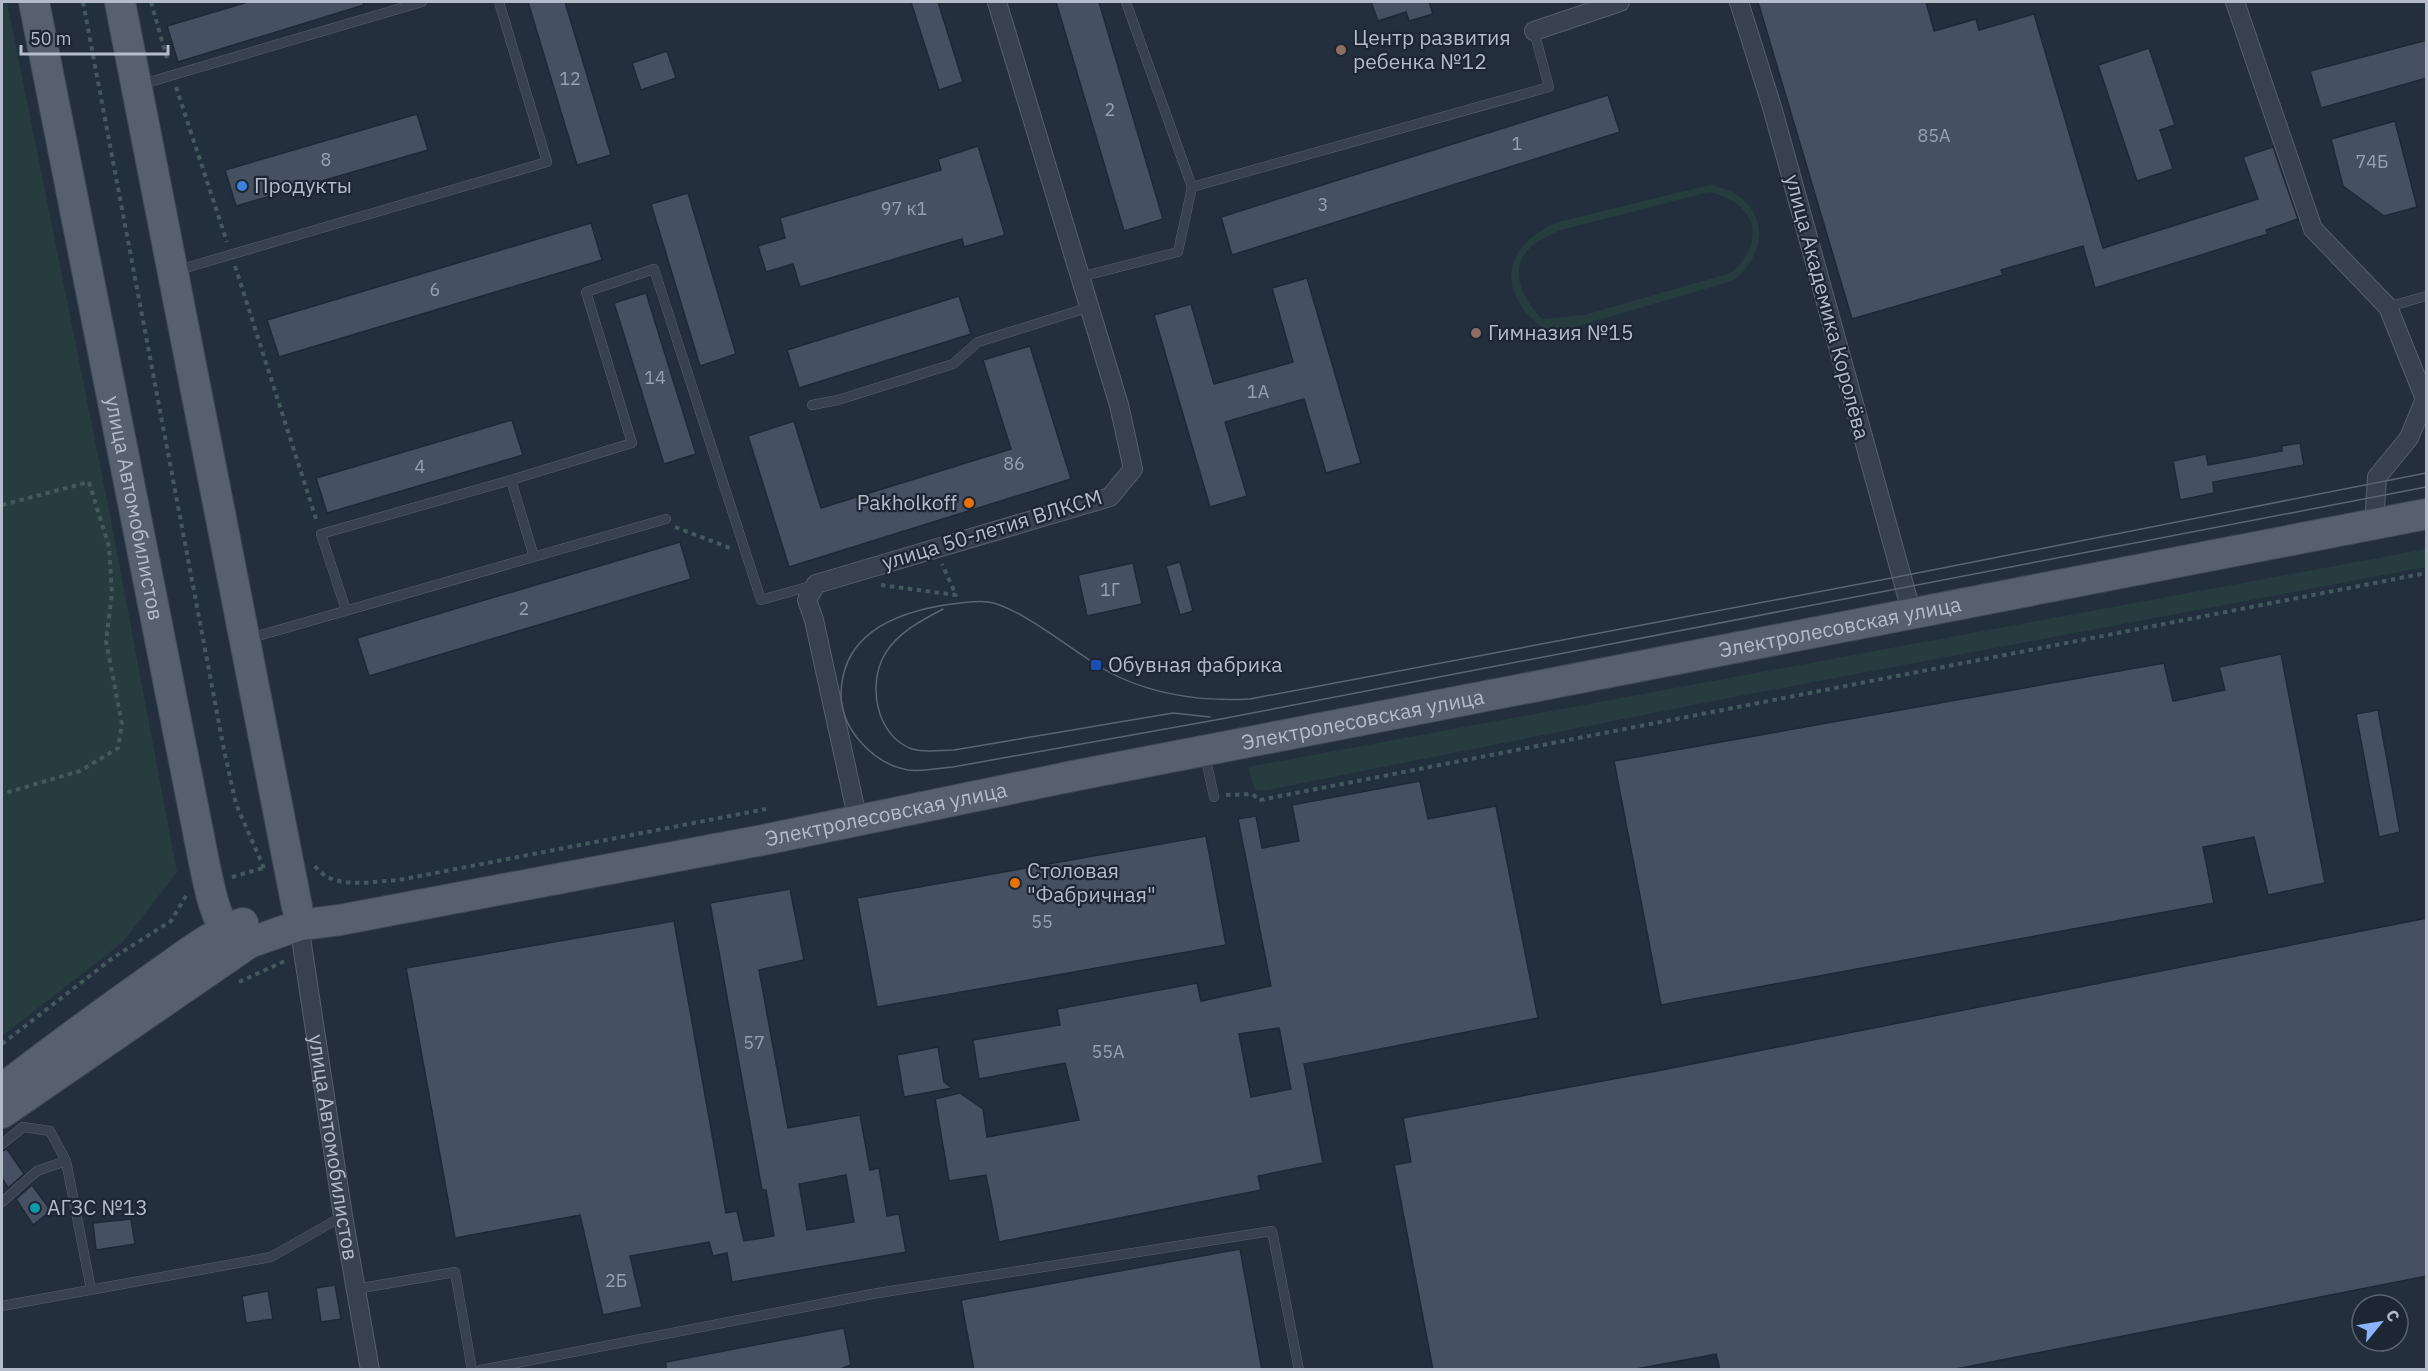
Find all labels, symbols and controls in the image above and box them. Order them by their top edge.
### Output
scale bar [21,18,168,56]
place label: Центр развития ребенка №12 [1353,23,1511,75]
text: 50 m [30,27,72,50]
marker: Центр развития ребенка №12 [1334,43,1348,57]
house number: 12 [559,67,581,90]
house number: 2 [1105,98,1115,121]
house number: 85А [1917,124,1951,147]
house number: 1 [1512,132,1522,155]
house number: 8 [321,148,331,171]
house number: 74Б [2355,150,2389,173]
place label: Продукты [254,171,352,199]
street label: улица Академика Королёва [1779,171,1877,442]
marker: Продукты [235,179,249,193]
house number: 3 [1318,193,1328,216]
house number: 97 к1 [881,197,927,220]
house number: 6 [430,278,440,301]
place label: Гимназия №15 [1488,318,1634,346]
marker: Гимназия №15 [1469,326,1483,340]
house number: 14 [644,366,666,389]
house number: 1А [1247,380,1270,403]
street label: улица Автомобилистов [99,393,171,623]
house number: 86 [1003,452,1025,475]
house number: 4 [415,455,426,478]
street label: улица 50-летия ВЛКСМ [878,482,1105,576]
place label: Pakholkoff [857,488,957,516]
marker: Pakholkoff [962,496,976,510]
house number: 1Г [1100,578,1120,601]
street label: Электролесовская улица [1716,589,1964,664]
house number: 2 [519,597,529,620]
place label: Обувная фабрика [1108,650,1283,678]
marker: Обувная фабрика [1089,658,1103,672]
street label: Электролесовская улица [1239,682,1486,756]
street label: Электролесовская улица [762,775,1010,852]
place label: Столовая "Фабричная" [1027,856,1156,908]
marker: Столовая "Фабричная" [1008,876,1022,890]
house number: 55 [1031,910,1053,933]
house number: 57 [743,1031,765,1054]
street label: улица Автомобилистов [303,1032,366,1262]
house number: 55А [1091,1040,1125,1063]
place label: АГЗС №13 [47,1193,148,1221]
marker: АГЗС №13 [28,1201,42,1215]
house number: 2Б [605,1269,627,1292]
north arrow [2350,1293,2410,1353]
text: С [2382,1306,2404,1325]

